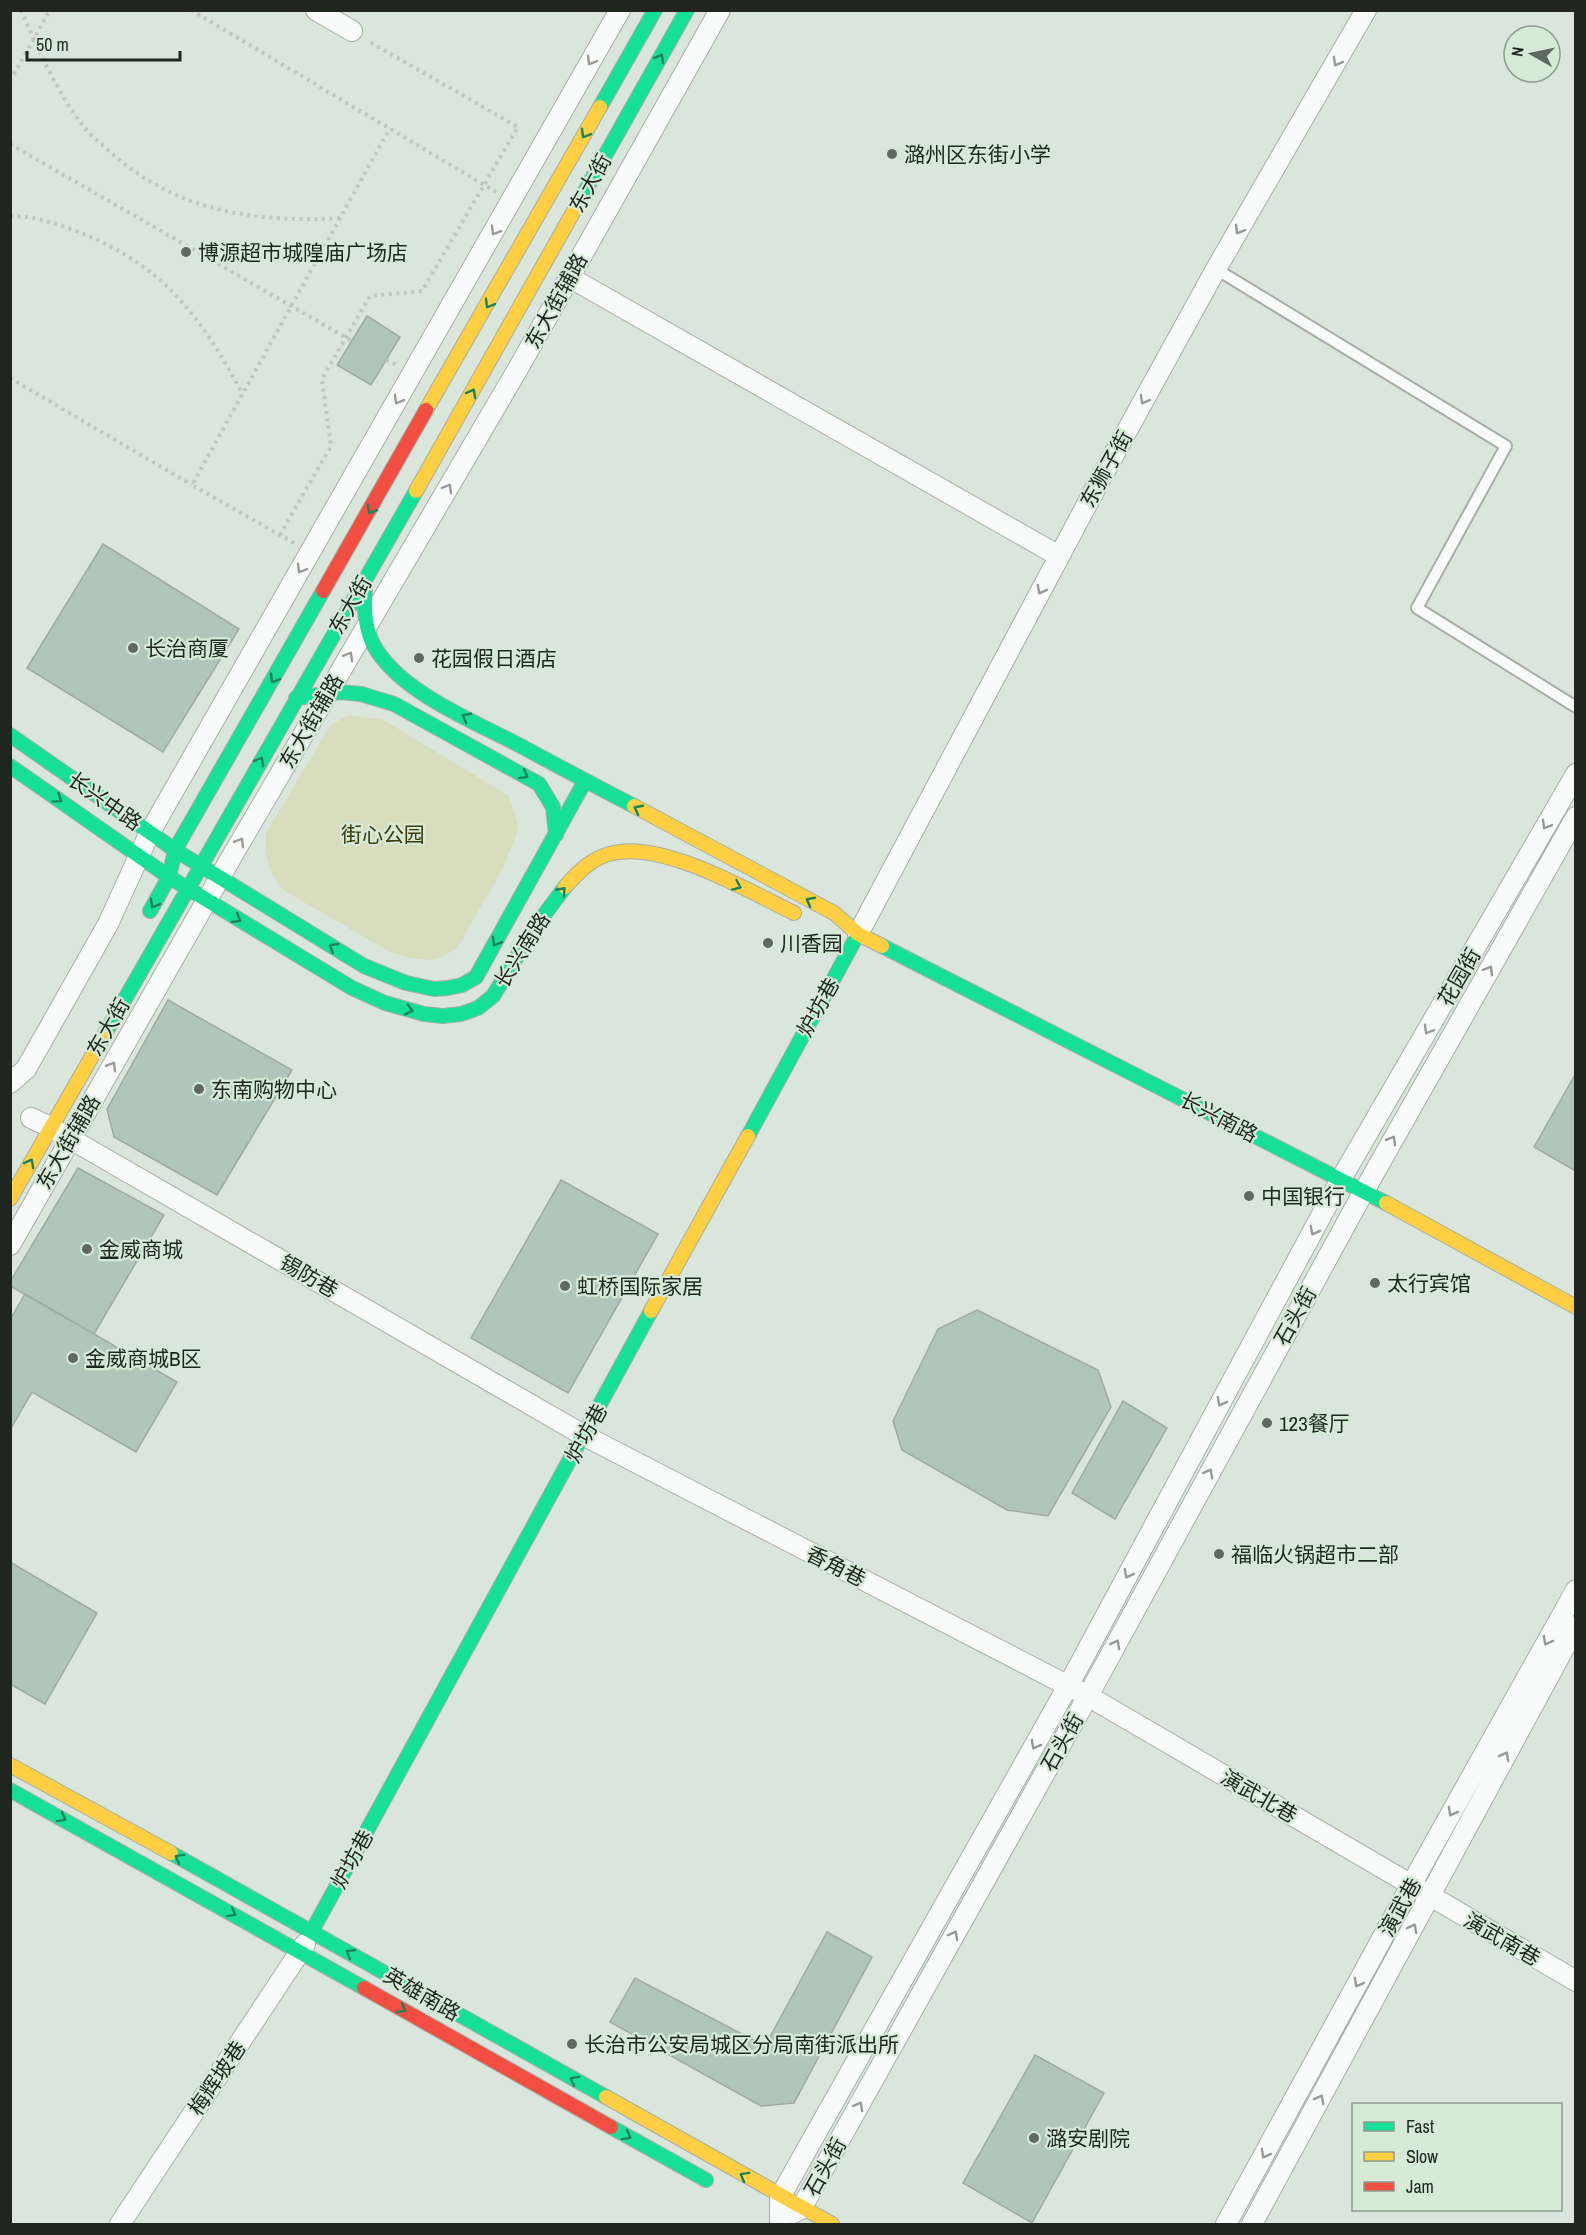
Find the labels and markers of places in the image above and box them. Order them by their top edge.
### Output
place label: 潞州区东街小学 [904,140,1051,169]
marker: 潞州区东街小学 [885,147,899,161]
place label: 博源超市城隍庙广场店 [198,238,408,267]
marker: 博源超市城隍庙广场店 [179,245,193,259]
place label: 长治商厦 [145,634,229,663]
marker: 长治商厦 [126,641,140,655]
place label: 花园假日酒店 [431,644,557,673]
marker: 花园假日酒店 [412,651,426,665]
place label: 川香园 [780,929,843,958]
marker: 川香园 [761,936,775,950]
place label: 东南购物中心 [211,1075,337,1104]
marker: 东南购物中心 [192,1082,206,1096]
place label: 中国银行 [1261,1182,1345,1211]
marker: 中国银行 [1242,1189,1256,1203]
place label: 金威商城 [99,1235,183,1264]
marker: 金威商城 [80,1242,94,1256]
place label: 太行宾馆 [1387,1269,1471,1298]
place label: 虹桥国际家居 [577,1272,703,1301]
marker: 太行宾馆 [1368,1276,1382,1290]
marker: 虹桥国际家居 [558,1279,572,1293]
place label: 金威商城B区 [85,1344,202,1373]
marker: 金威商城B区 [66,1351,80,1365]
place label: 123餐厅 [1279,1409,1350,1438]
marker: 123餐厅 [1260,1416,1274,1430]
place label: 福临火锅超市二部 [1231,1540,1399,1569]
marker: 福临火锅超市二部 [1212,1547,1226,1561]
place label: 长治市公安局城区分局南街派出所 [584,2030,899,2059]
marker: 长治市公安局城区分局南街派出所 [565,2037,579,2051]
place label: 潞安剧院 [1046,2124,1130,2153]
marker: 潞安剧院 [1027,2131,1041,2145]

